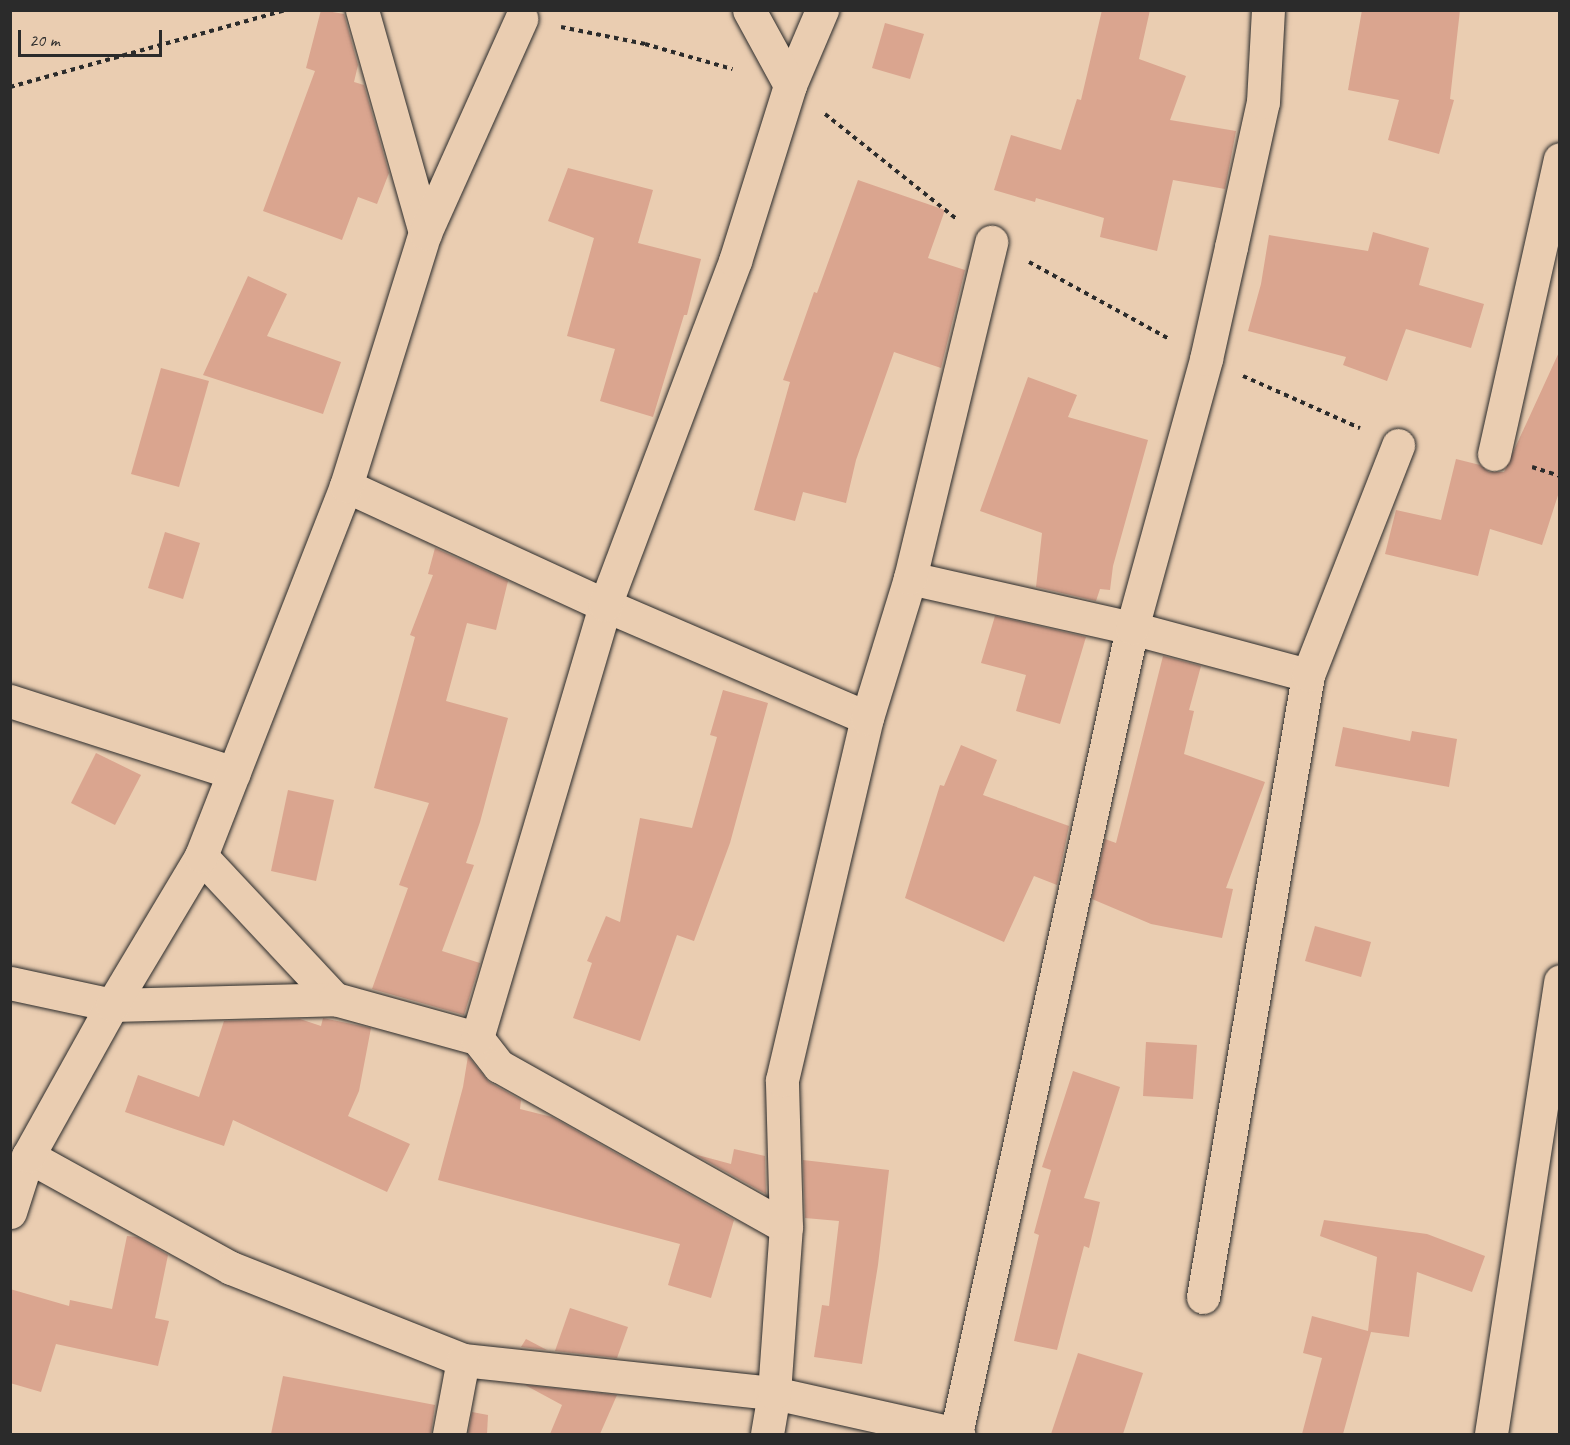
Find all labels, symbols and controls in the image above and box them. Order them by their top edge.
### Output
scale bar [21,18,165,56]
text: 20 m [29,29,60,51]

